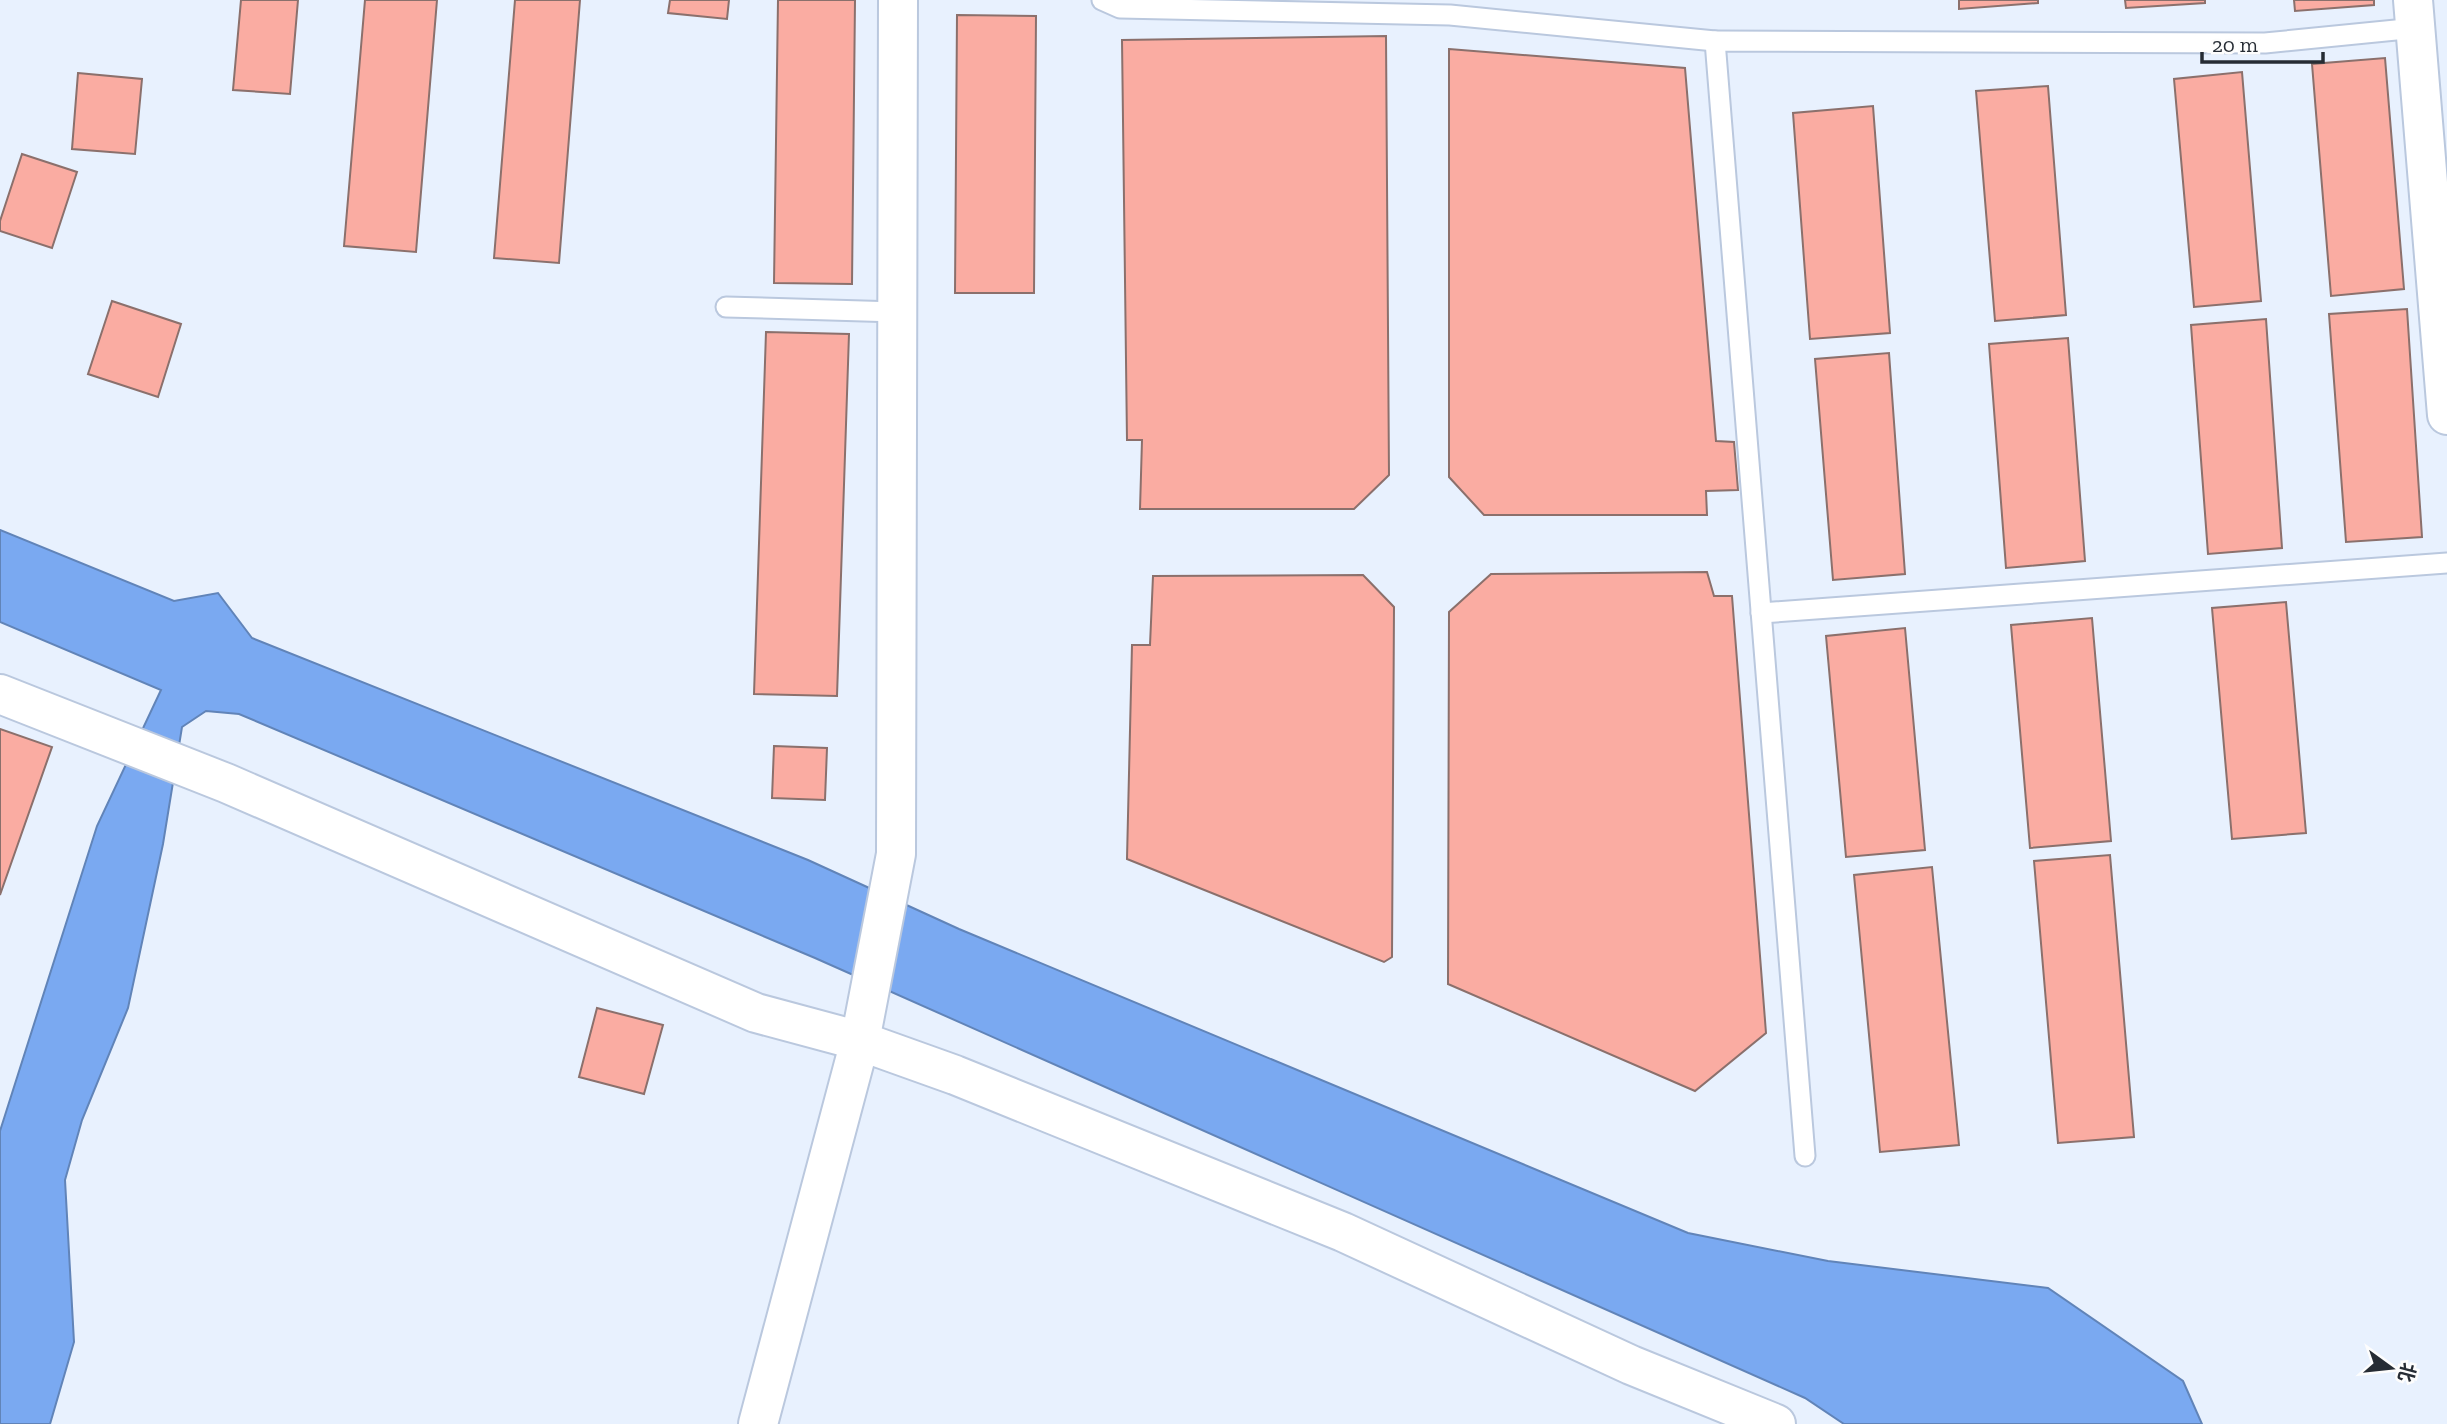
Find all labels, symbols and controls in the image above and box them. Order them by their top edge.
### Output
scale bar [2202,21,2323,65]
text: 20 m [2212,32,2258,57]
north arrow [2356,1333,2426,1403]
text: 北 [2393,1360,2421,1384]

